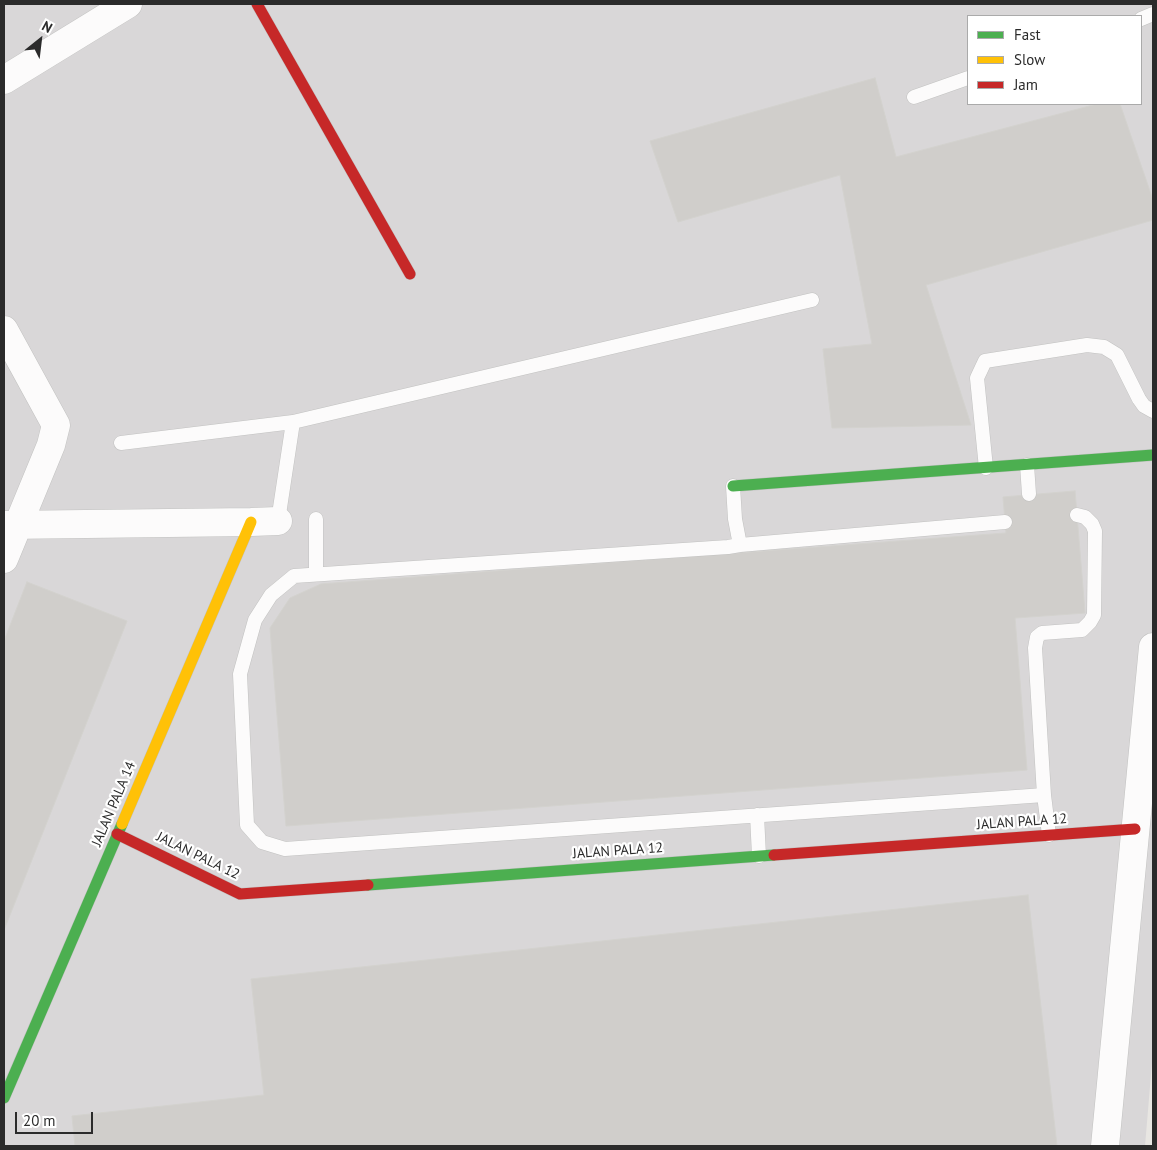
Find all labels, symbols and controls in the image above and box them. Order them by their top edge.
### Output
north arrow [15,15,65,65]
legend [967,15,1142,105]
text: N [39,17,56,37]
text: Fast [1014,25,1041,44]
text: Slow [1014,50,1045,69]
text: Jam [1014,75,1038,94]
street label: JALAN PALA 14 [89,759,139,849]
street label: JALAN PALA 12 [976,810,1068,834]
street label: JALAN PALA 12 [154,829,242,883]
street label: JALAN PALA 12 [572,839,664,863]
scale bar [18,1102,95,1134]
text: 20 m [23,1111,56,1130]

